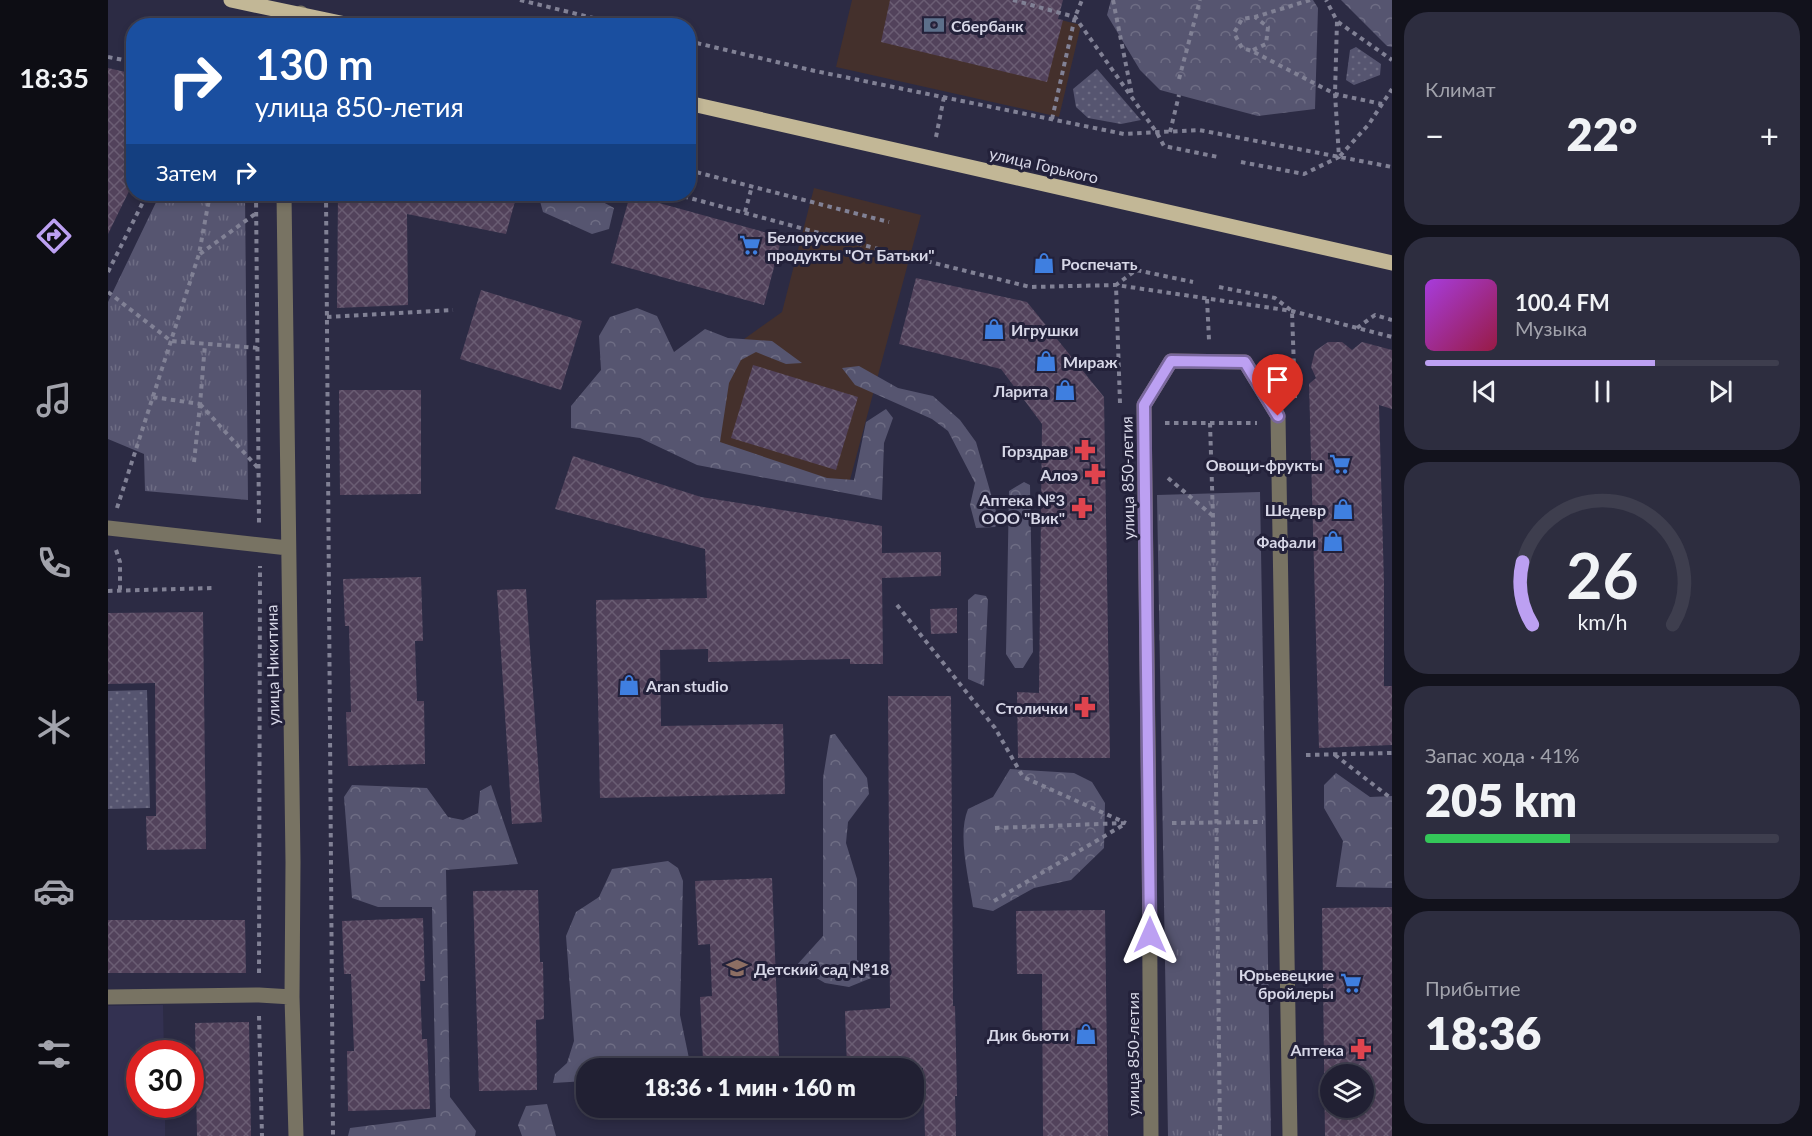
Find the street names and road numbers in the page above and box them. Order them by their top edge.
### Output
street label: улица Горького [987,143,1101,187]
street label: улица 850-летия [1116,416,1138,540]
street label: улица Никитина [261,604,283,726]
street label: улица 850-летия [1123,992,1142,1116]

